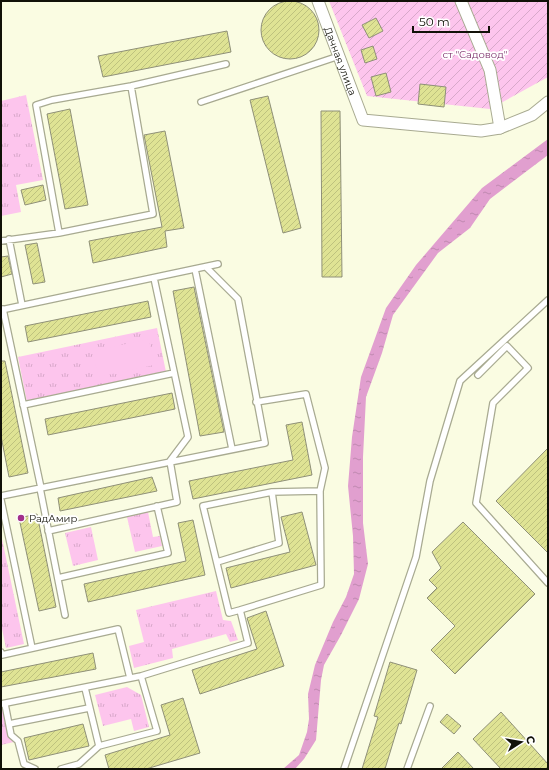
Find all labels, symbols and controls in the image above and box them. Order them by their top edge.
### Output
scale bar [413,8,489,34]
text: 50 m [419,14,450,29]
street label: Дачная улица [322,25,360,97]
park label: ст "Садовод" [443,48,508,61]
place label: РадАмир [29,512,77,525]
marker: РадАмир [16,513,26,523]
north arrow [501,722,541,762]
text: С [523,735,538,745]

